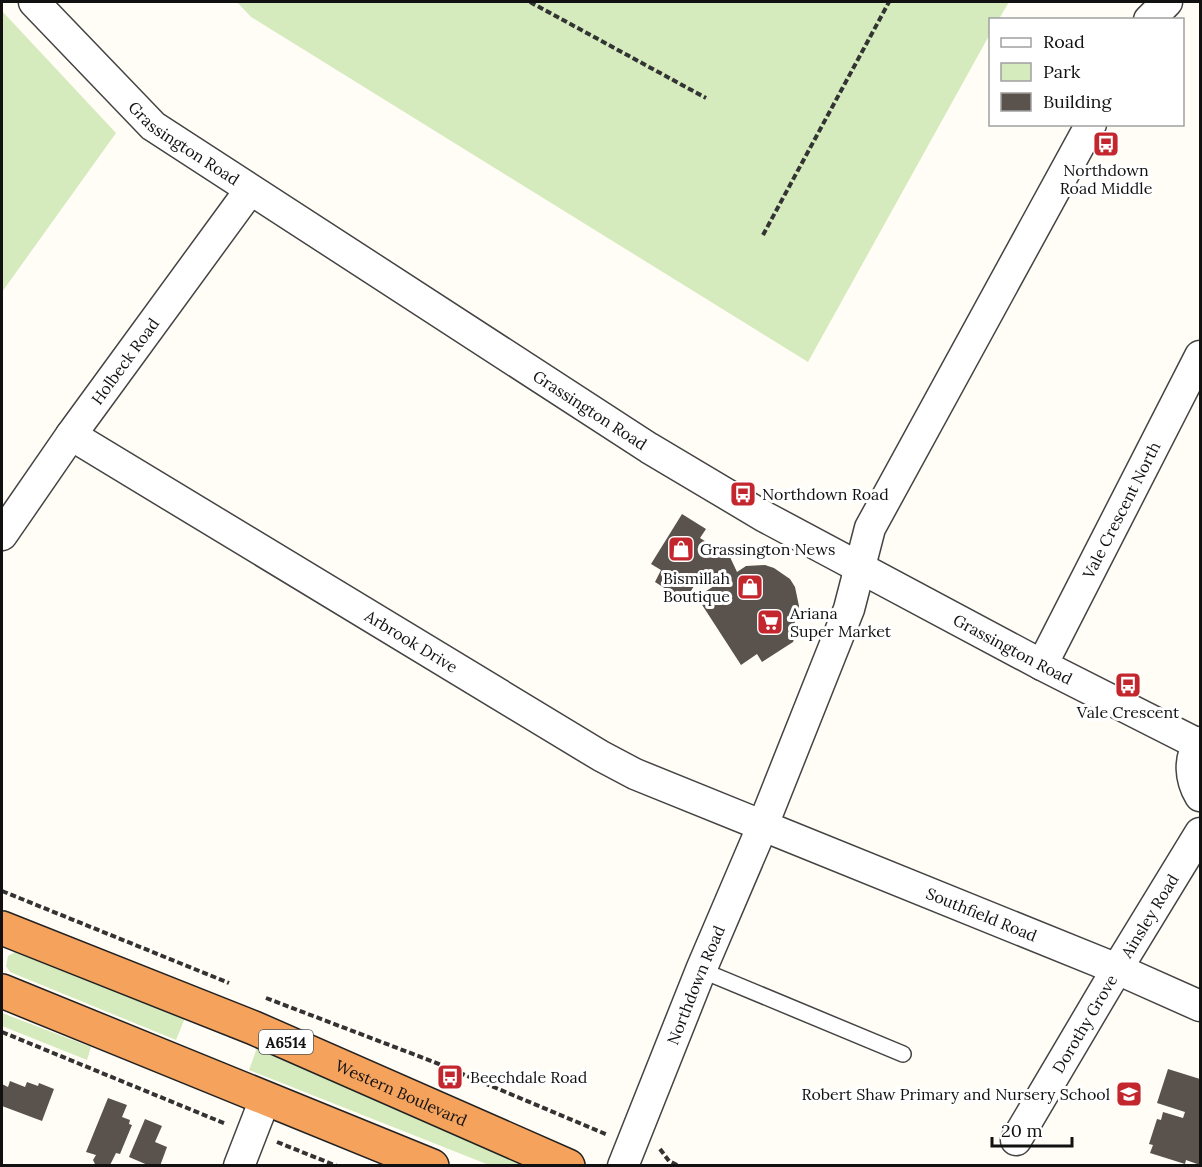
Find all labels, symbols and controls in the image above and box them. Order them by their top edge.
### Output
legend [989,18,1184,126]
text: Road [1043,30,1085,53]
text: Park [1043,60,1081,83]
text: Building [1043,90,1113,113]
street label: Grassington Road [124,97,244,190]
bus stop icon: Northdown Road Middle [1091,129,1121,159]
place label: Northdown Road Middle [1060,160,1153,198]
street label: Holbeck Road [87,314,163,408]
street label: Grassington Road [529,365,651,454]
street label: Vale Crescent North [1077,438,1165,583]
bus stop icon: Northdown Road [728,479,758,509]
place label: Northdown Road [762,484,889,504]
shop icon: Grassington News [666,534,696,564]
place label: Grassington News [700,539,835,559]
place label: Bismillah Boutique [663,568,730,606]
shop icon: Bismillah Boutique [735,572,765,602]
place label: Ariana Super Market [789,603,892,641]
street label: Arbrook Drive [361,605,462,677]
supermarket icon: Ariana Super Market [755,607,785,637]
street label: Grassington Road [950,609,1076,689]
bus stop icon: Vale Crescent [1113,670,1143,700]
place label: Vale Crescent [1076,702,1180,722]
street label: Ainsley Road [1116,870,1183,962]
street label: Southfield Road [923,883,1040,946]
street label: Northdown Road [662,922,729,1048]
street label: Dorothy Grove [1048,971,1122,1077]
road number: A6514 [259,1030,313,1054]
street label: Western Boulevard [332,1055,471,1131]
bus stop icon: Beechdale Road [435,1062,465,1092]
place label: Beechdale Road [470,1067,588,1087]
school or university icon: Robert Shaw Primary and Nursery School [1114,1079,1144,1109]
place label: Robert Shaw Primary and Nursery School [801,1084,1110,1104]
scale bar [992,1110,1072,1148]
text: 20 m [1001,1119,1043,1142]

